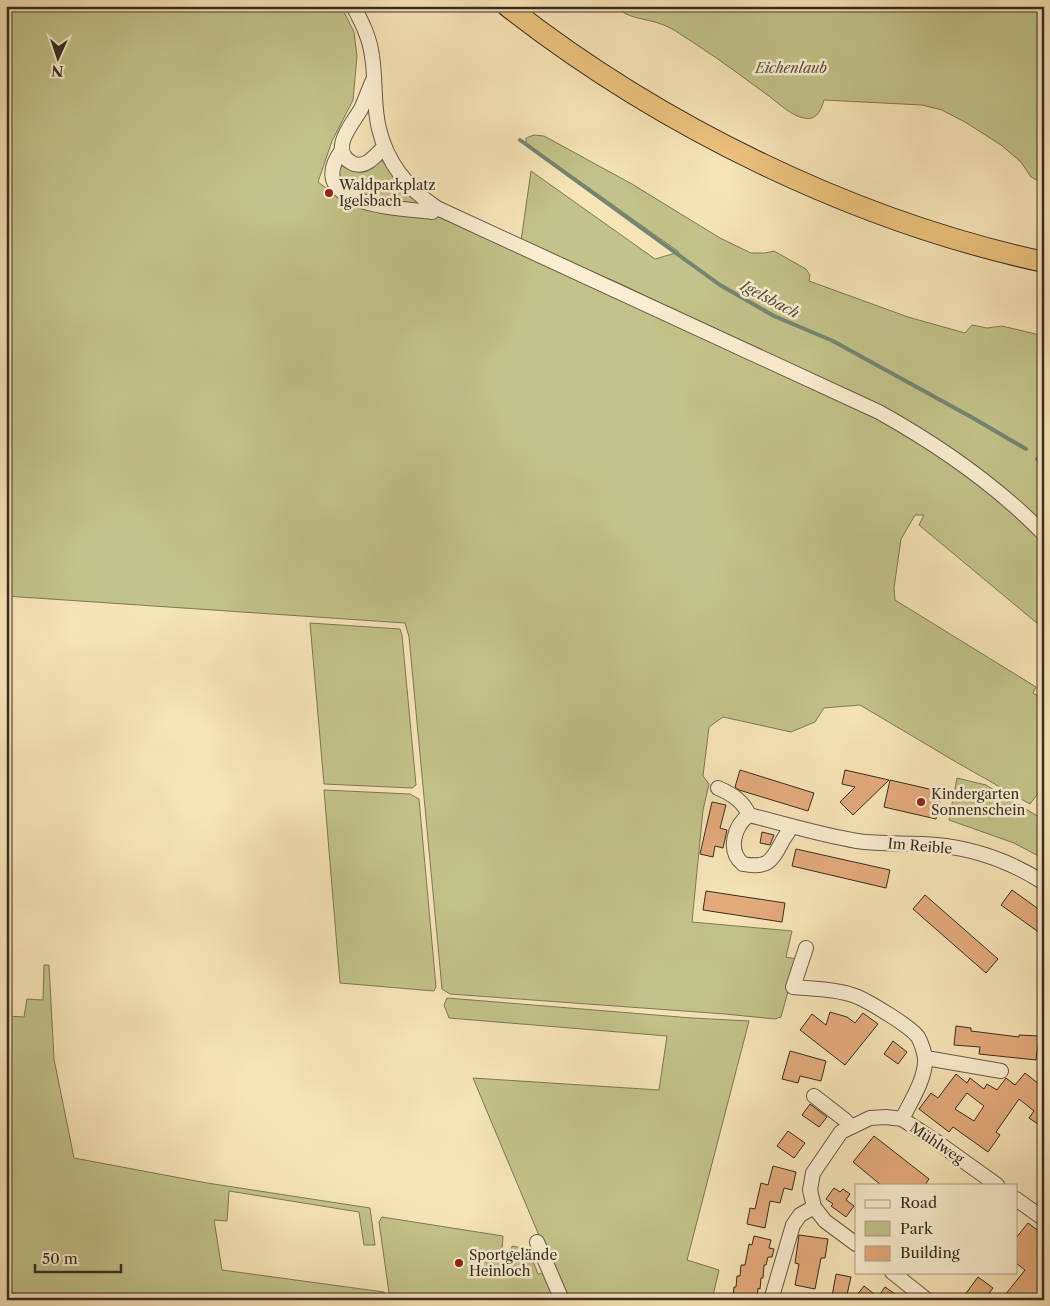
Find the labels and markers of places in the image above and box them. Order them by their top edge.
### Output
place label: Waldparkplatz Igelsbach [338,176,436,210]
marker: Waldparkplatz Igelsbach [323,187,335,199]
place label: Kindergarten Sonnenschein [931,785,1025,819]
marker: Kindergarten Sonnenschein [915,796,927,808]
place label: Sportgelände Heinloch [469,1246,557,1280]
marker: Sportgelände Heinloch [453,1257,465,1269]

